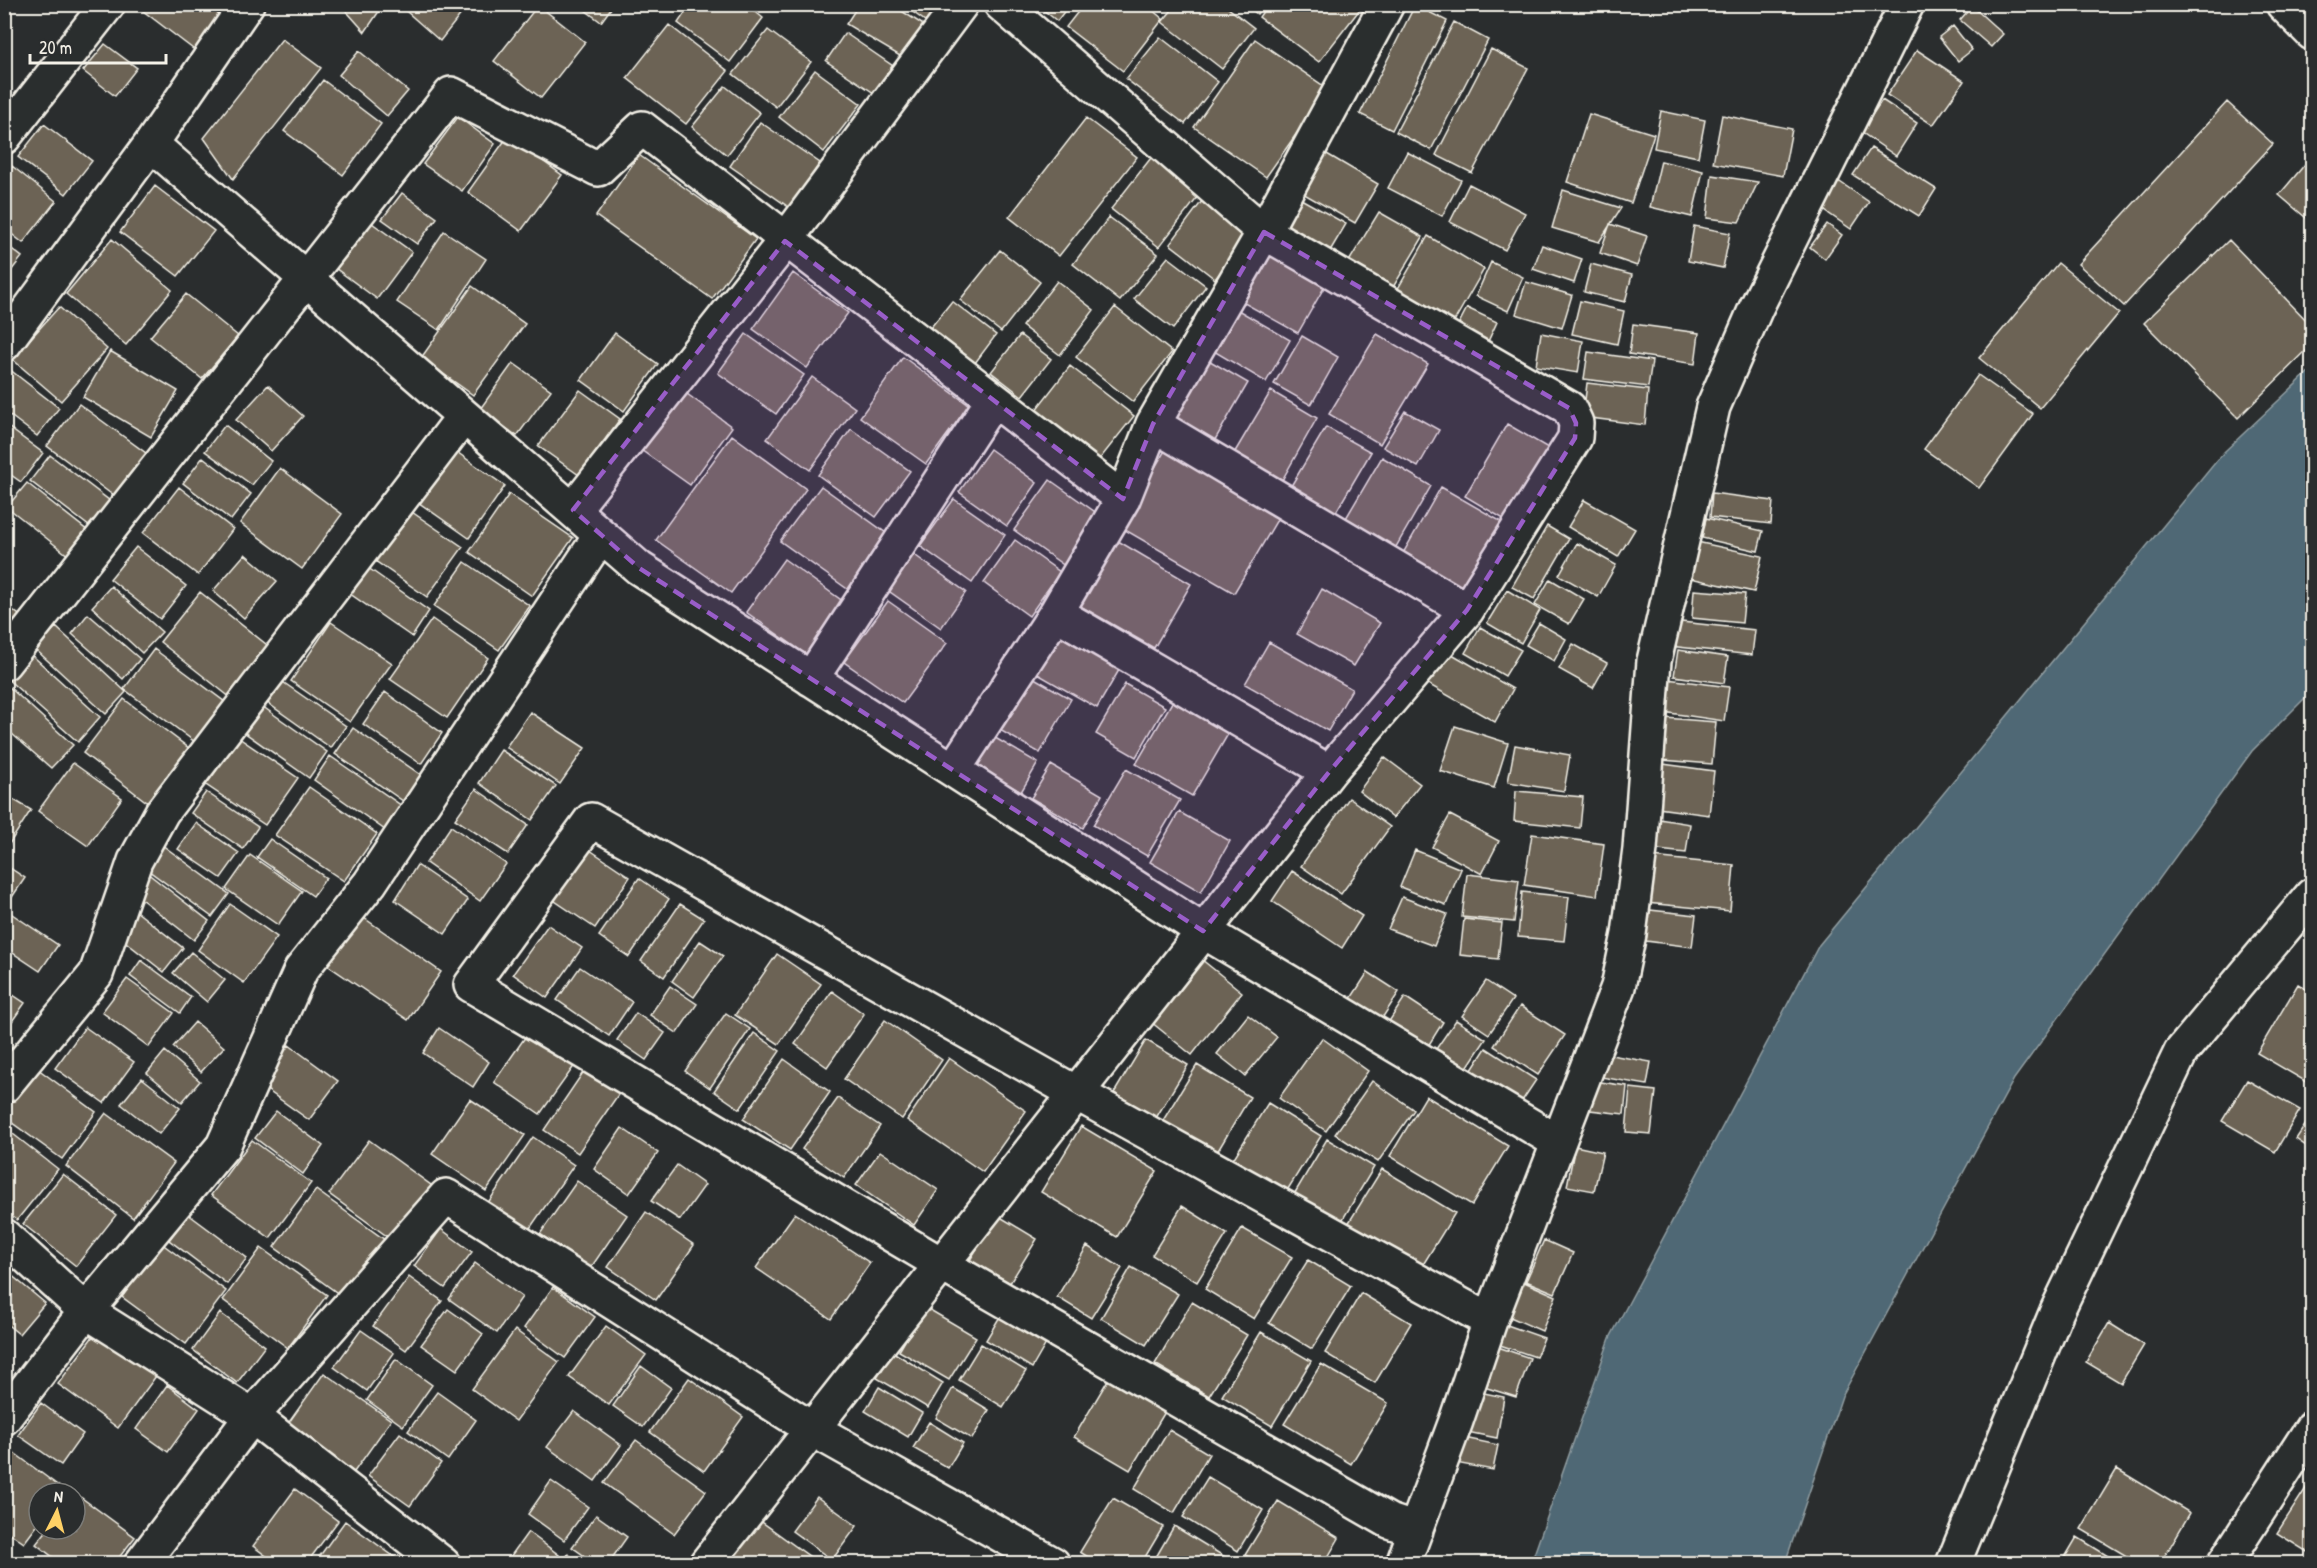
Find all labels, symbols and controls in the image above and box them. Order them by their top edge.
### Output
scale bar [30,27,166,65]
text: 20 m [39,35,72,60]
north arrow [27,1481,87,1541]
text: N [53,1485,64,1508]

